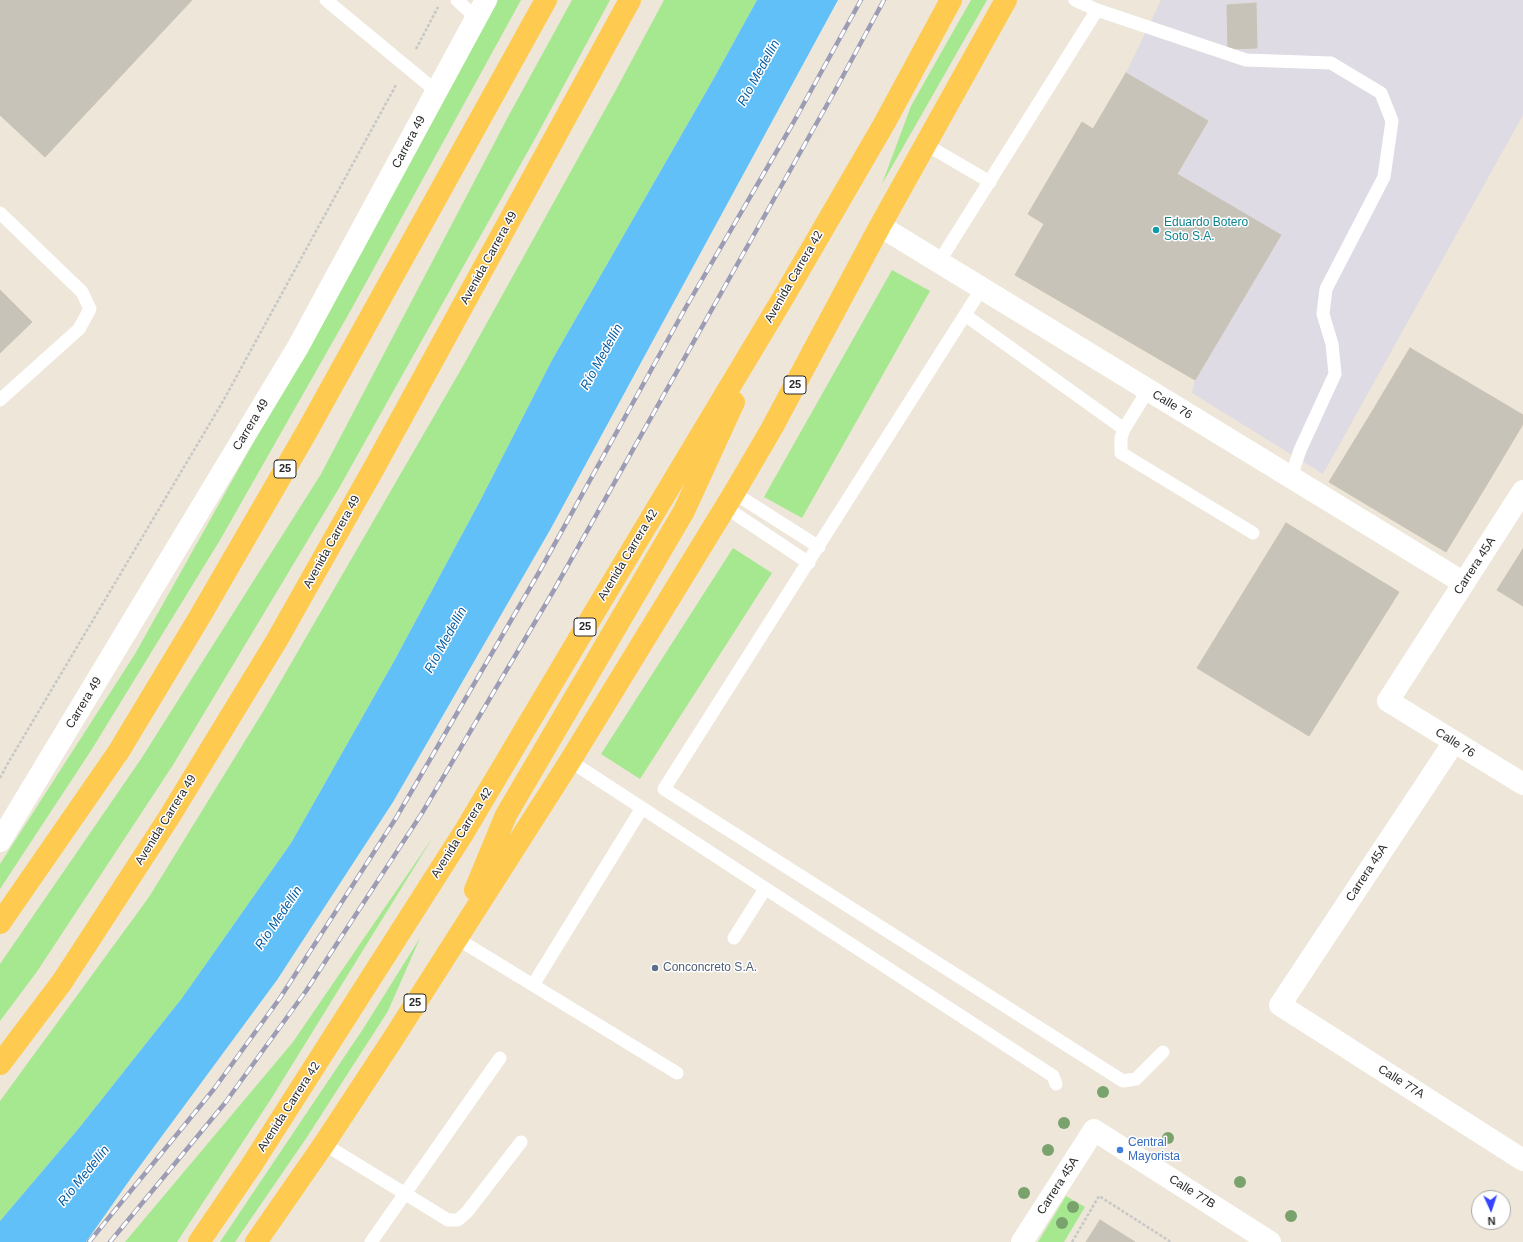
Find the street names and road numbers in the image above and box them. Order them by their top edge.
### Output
street label: Carrera 49 [389,113,429,171]
street label: Avenida Carrera 49 [458,209,520,307]
street label: Avenida Carrera 42 [762,228,826,326]
road number: 25 [784,376,806,394]
street label: Calle 76 [1149,387,1195,423]
street label: Carrera 49 [230,397,272,453]
road number: 25 [274,460,296,478]
street label: Avenida Carrera 49 [301,493,363,591]
street label: Avenida Carrera 42 [595,507,661,603]
street label: Carrera 45A [1451,535,1499,597]
road number: 25 [574,618,596,636]
street label: Carrera 49 [63,675,105,731]
street label: Calle 76 [1433,725,1477,761]
street label: Avenida Carrera 49 [132,772,200,868]
street label: Avenida Carrera 42 [428,785,496,881]
street label: Carrera 45A [1343,842,1391,904]
road number: 25 [404,994,426,1012]
street label: Avenida Carrera 42 [255,1060,323,1154]
street label: Calle 77A [1375,1062,1427,1102]
street label: Carrera 45A [1034,1155,1082,1217]
street label: Calle 77B [1166,1172,1218,1212]

